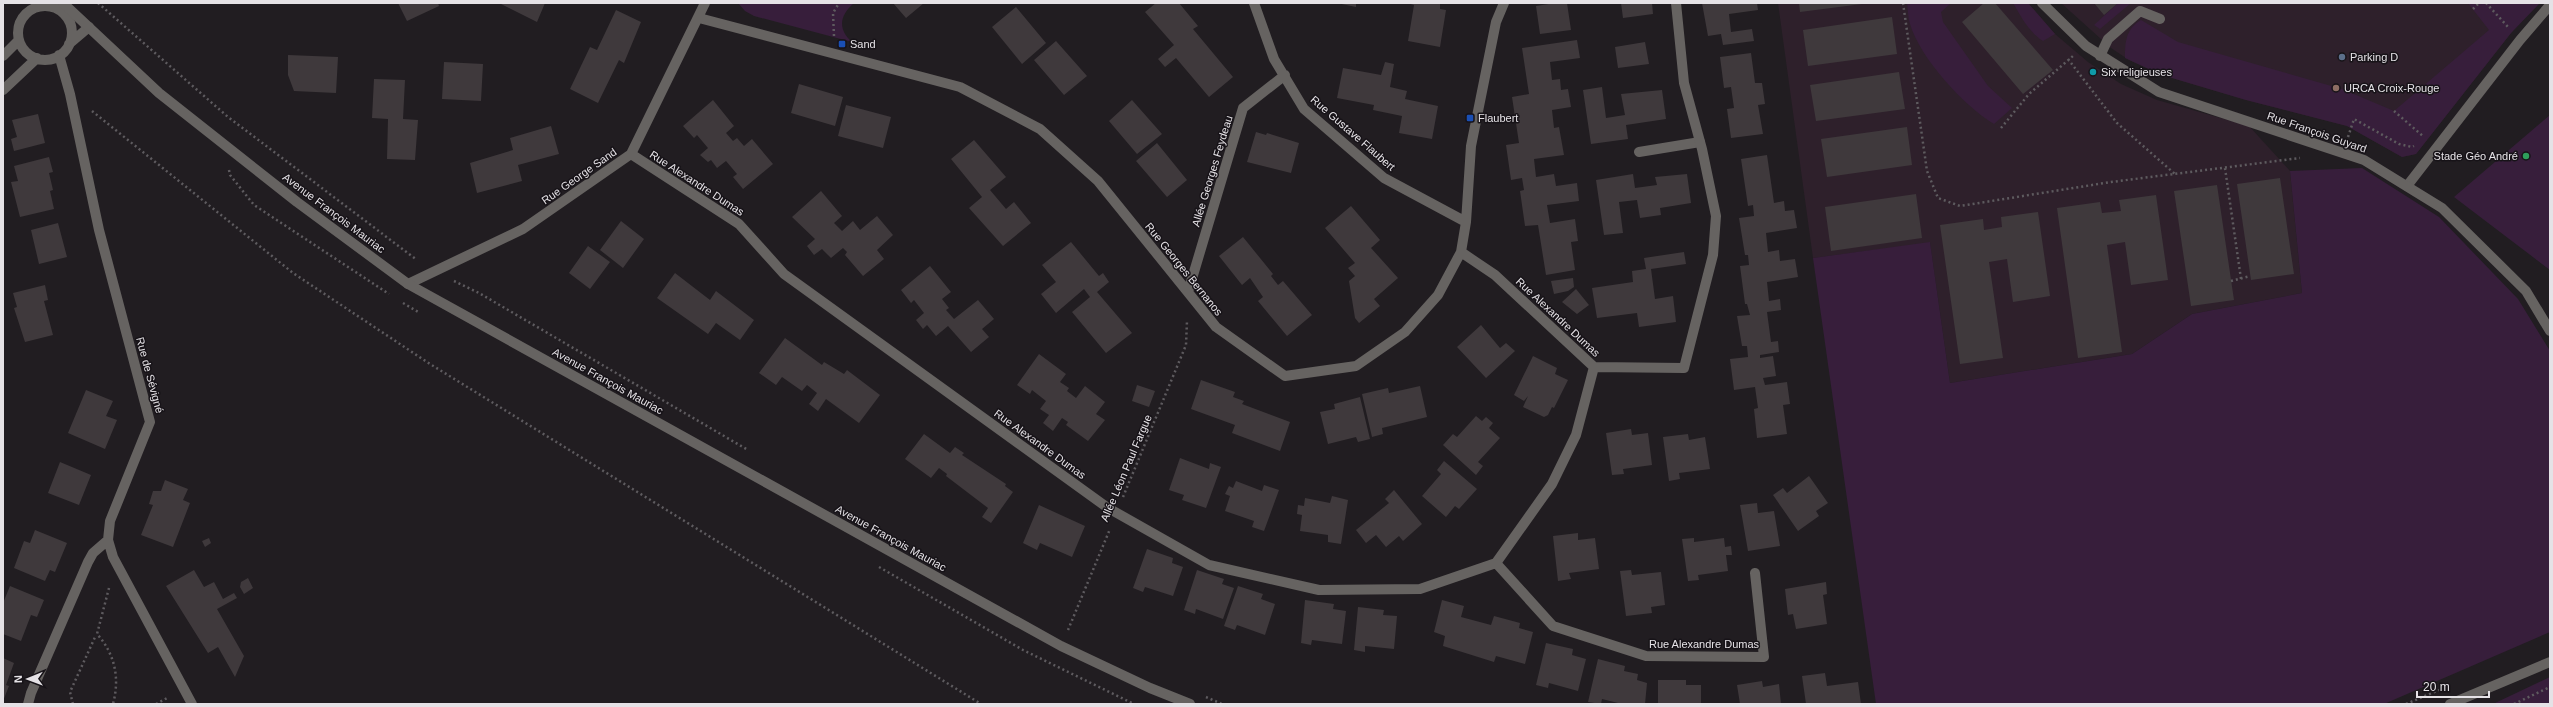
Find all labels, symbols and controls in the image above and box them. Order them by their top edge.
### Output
place label: Sand [850,38,876,50]
marker: Sand [837,39,847,49]
place label: Parking D [2350,51,2398,63]
marker: Parking D [2337,52,2347,62]
place label: Six religieuses [2101,66,2172,78]
marker: Six religieuses [2088,67,2098,77]
place label: URCA Croix-Rouge [2344,82,2439,94]
marker: URCA Croix-Rouge [2331,83,2341,93]
street label: Rue Gustave Flaubert [1308,93,1398,173]
street label: Rue François Guyard [2266,109,2368,155]
place label: Flaubert [1478,112,1518,124]
marker: Flaubert [1465,113,1475,123]
street label: Allée Georges Feydeau [1189,114,1235,228]
street label: Rue George Sand [539,146,619,206]
street label: Rue Alexandre Dumas [648,148,747,218]
place label: Stade Géo André [2434,150,2518,162]
marker: Stade Géo André [2521,151,2531,161]
street label: Avenue François Mauriac [281,171,388,256]
street label: Rue Georges Bernanos [1143,220,1225,318]
street label: Rue Alexandre Dumas [1514,275,1603,359]
street label: Rue de Sévigné [134,336,166,414]
street label: Avenue François Mauriac [551,346,666,417]
street label: Rue Alexandre Dumas [992,407,1088,481]
street label: Allée Léon Paul Fargue [1098,413,1154,523]
street label: Avenue François Mauriac [834,503,949,574]
street label: Rue Alexandre Dumas [1649,638,1760,650]
north arrow [8,659,48,699]
scale bar [2417,673,2489,699]
text: N [12,675,24,683]
text: 20 m [2423,680,2450,694]

